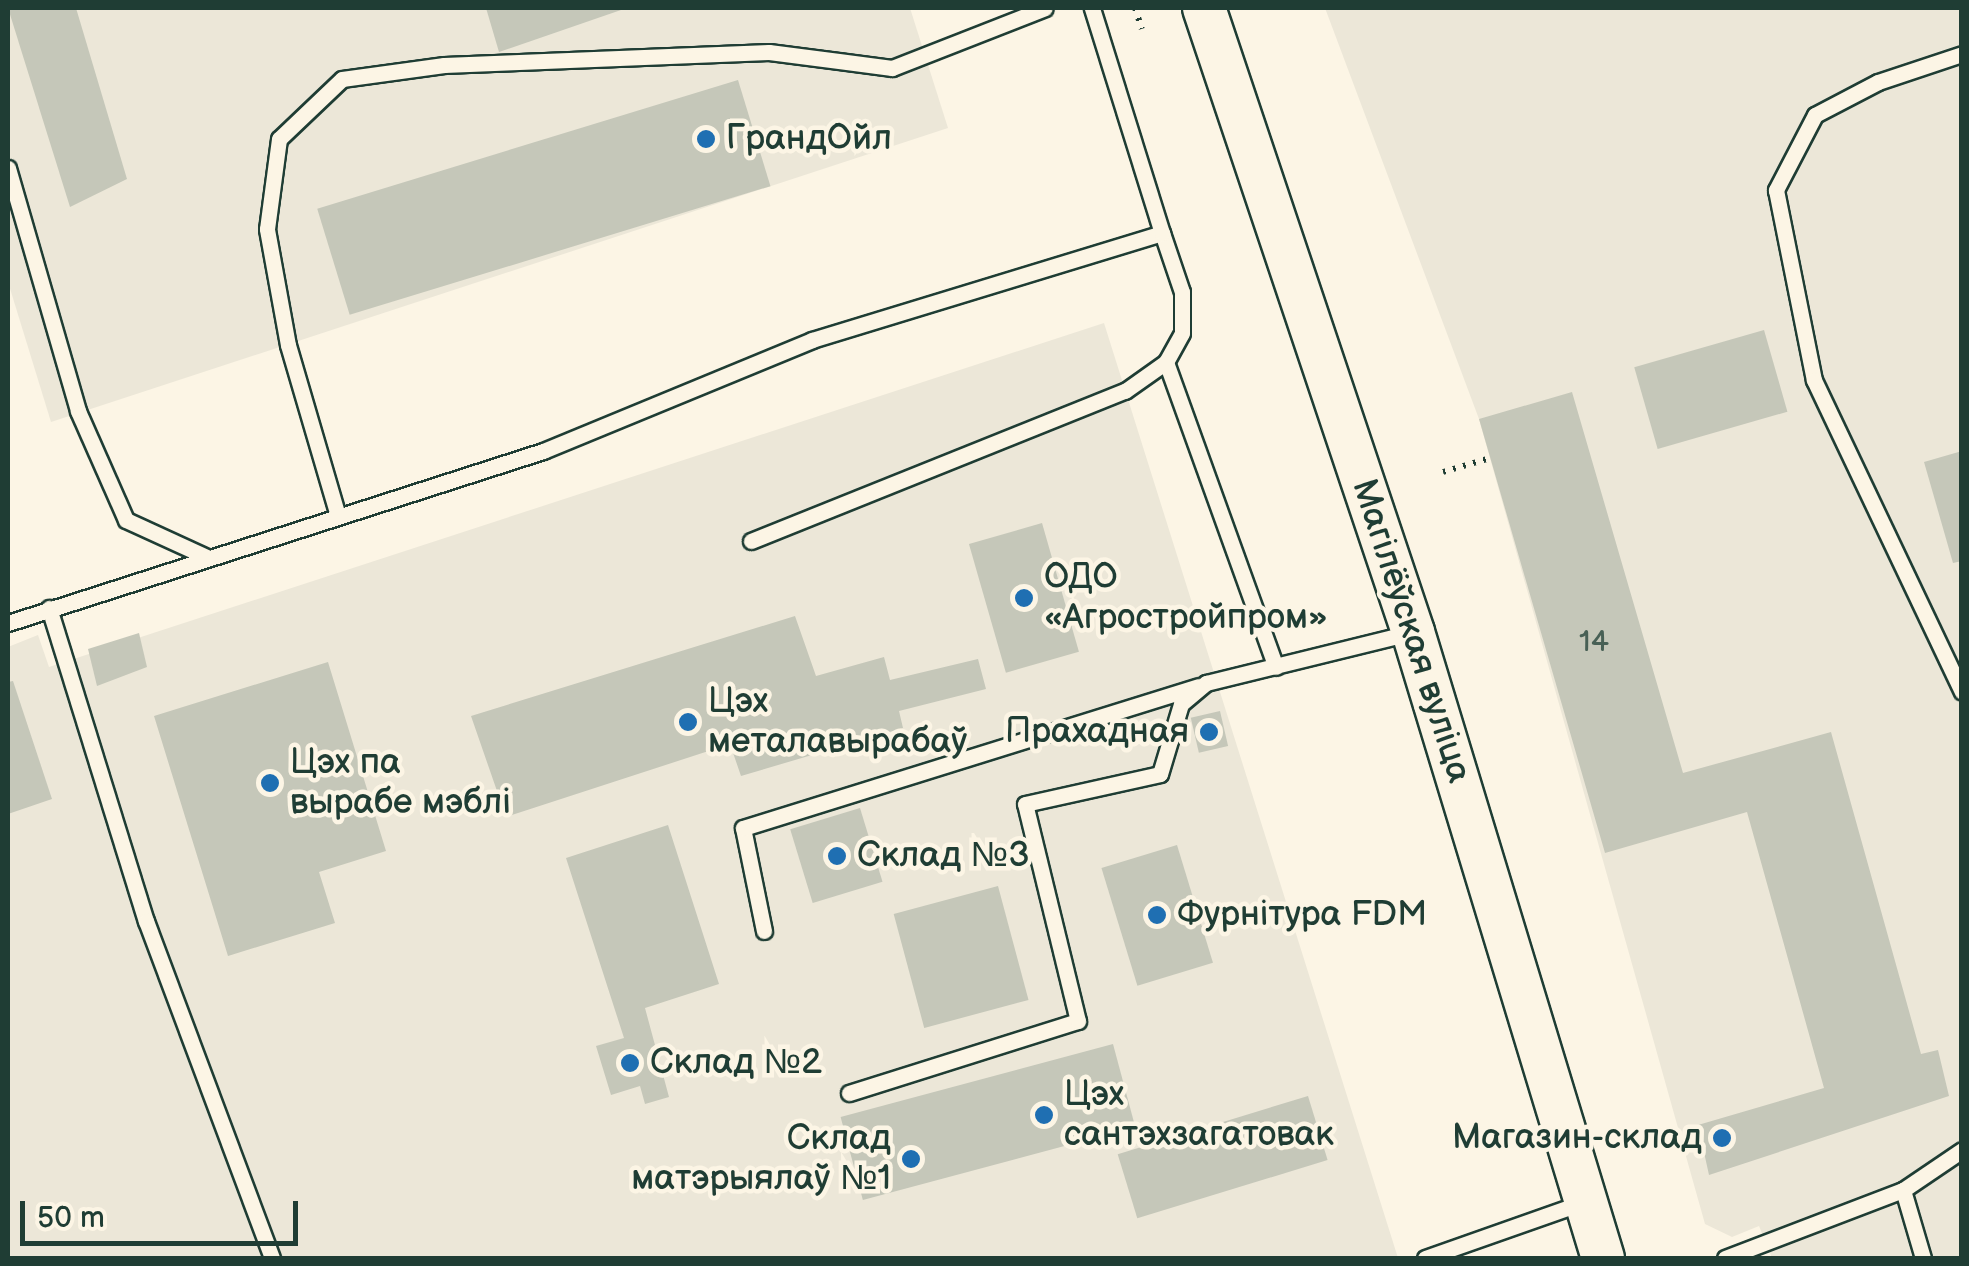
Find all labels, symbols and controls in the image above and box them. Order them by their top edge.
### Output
place label: ГрандОйл [726,118,892,160]
marker: ГрандОйл [695,128,717,150]
street label: Магілёўская вуліца [1342,474,1480,788]
place label: ОДО «Агростройпром» [1044,557,1328,639]
marker: ОДО «Агростройпром» [1013,587,1035,609]
house number: 14 [1579,624,1609,660]
place label: Цэх металавырабаў [708,681,967,763]
marker: Цэх металавырабаў [677,711,699,733]
place label: Прахадная [1005,711,1189,753]
marker: Прахадная [1198,721,1220,743]
place label: Цэх па вырабе мэблі [290,742,511,824]
marker: Цэх па вырабе мэблі [259,772,281,794]
place label: Склад №3 [857,835,1030,877]
marker: Склад №3 [826,845,848,867]
place label: Фурнітура FDM [1177,894,1427,936]
marker: Фурнітура FDM [1146,904,1168,926]
place label: Склад №2 [650,1042,822,1084]
marker: Склад №2 [619,1052,641,1074]
place label: Цэх сантэхзагатовак [1064,1074,1334,1156]
marker: Цэх сантэхзагатовак [1033,1104,1055,1126]
place label: Магазин-склад [1452,1117,1702,1159]
place label: Склад матэрыялаў №1 [631,1118,891,1200]
marker: Магазин-склад [1711,1127,1733,1149]
marker: Склад матэрыялаў №1 [900,1148,922,1170]
scale bar [25,1181,302,1243]
text: 50 m [37,1200,105,1236]

